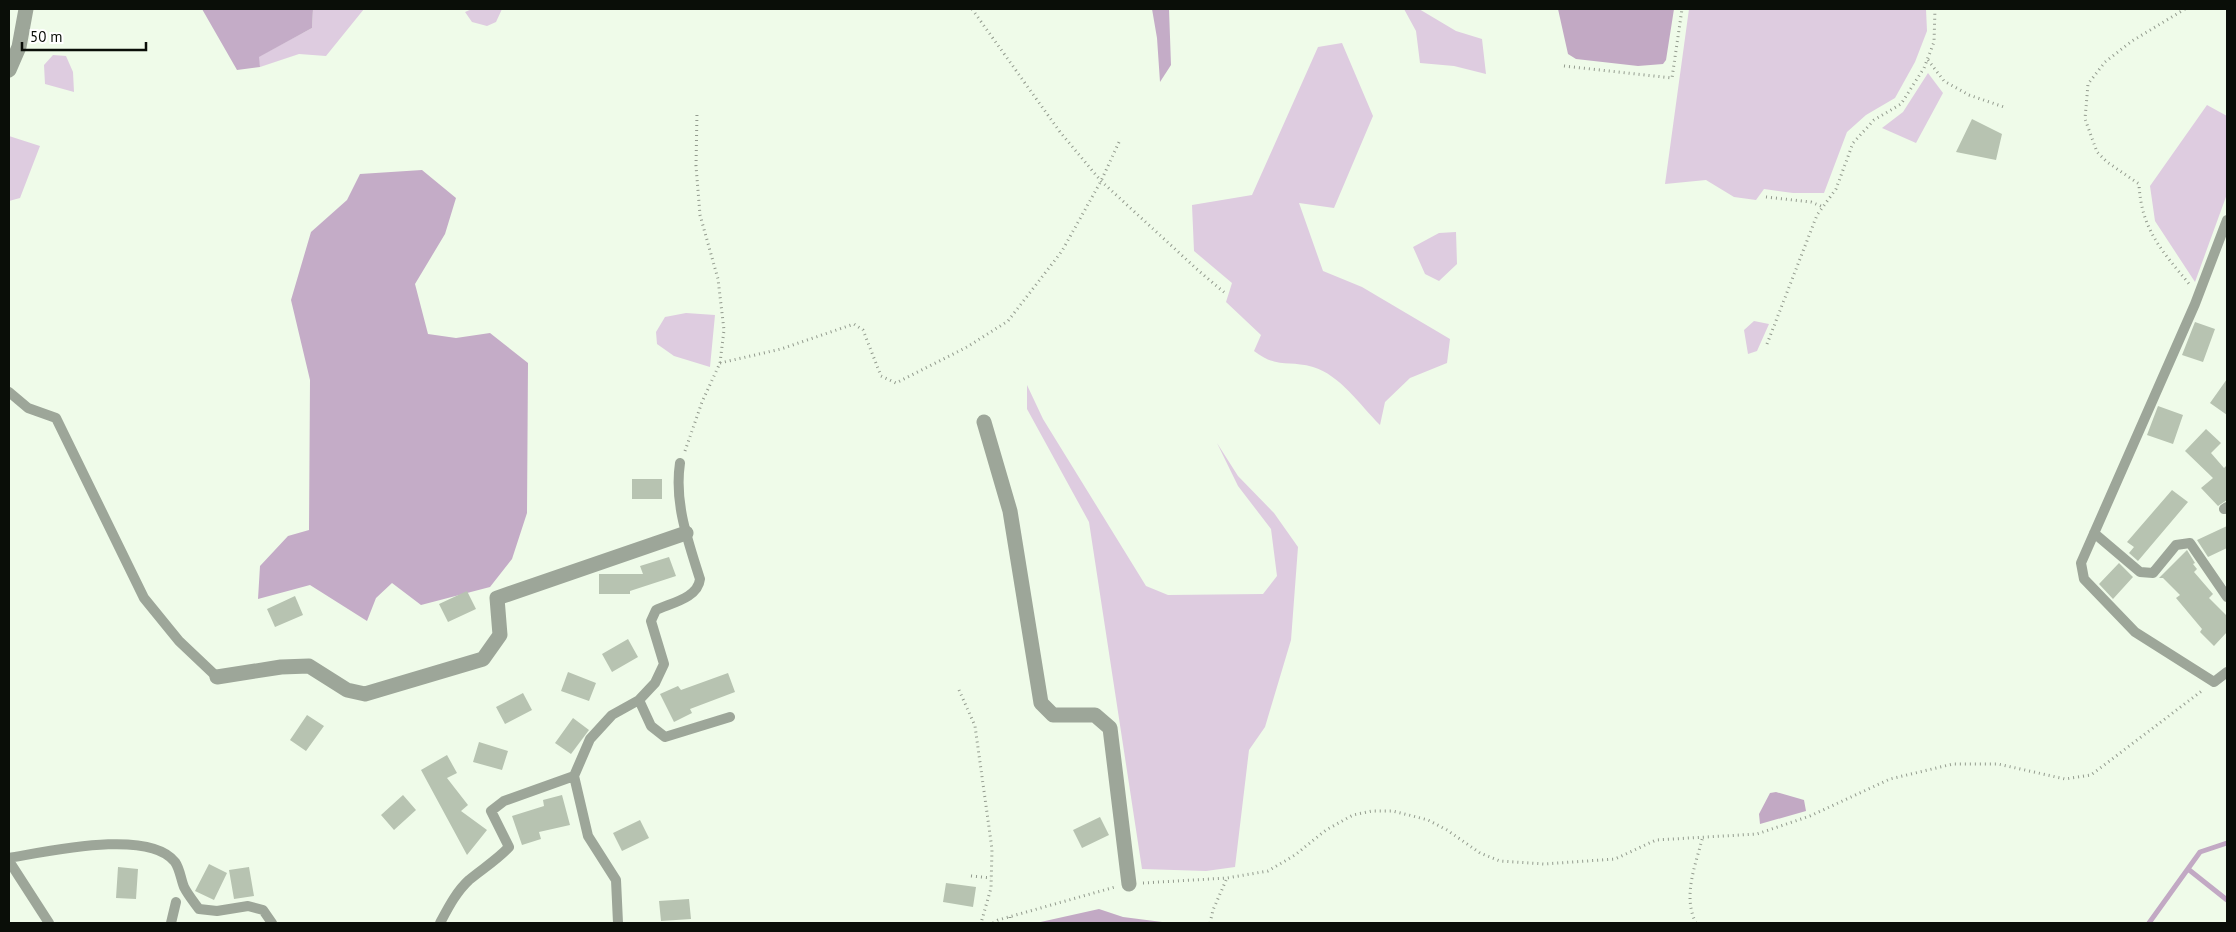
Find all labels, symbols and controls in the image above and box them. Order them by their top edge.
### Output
scale bar [22,20,146,52]
text: 50 m [30,27,63,46]

